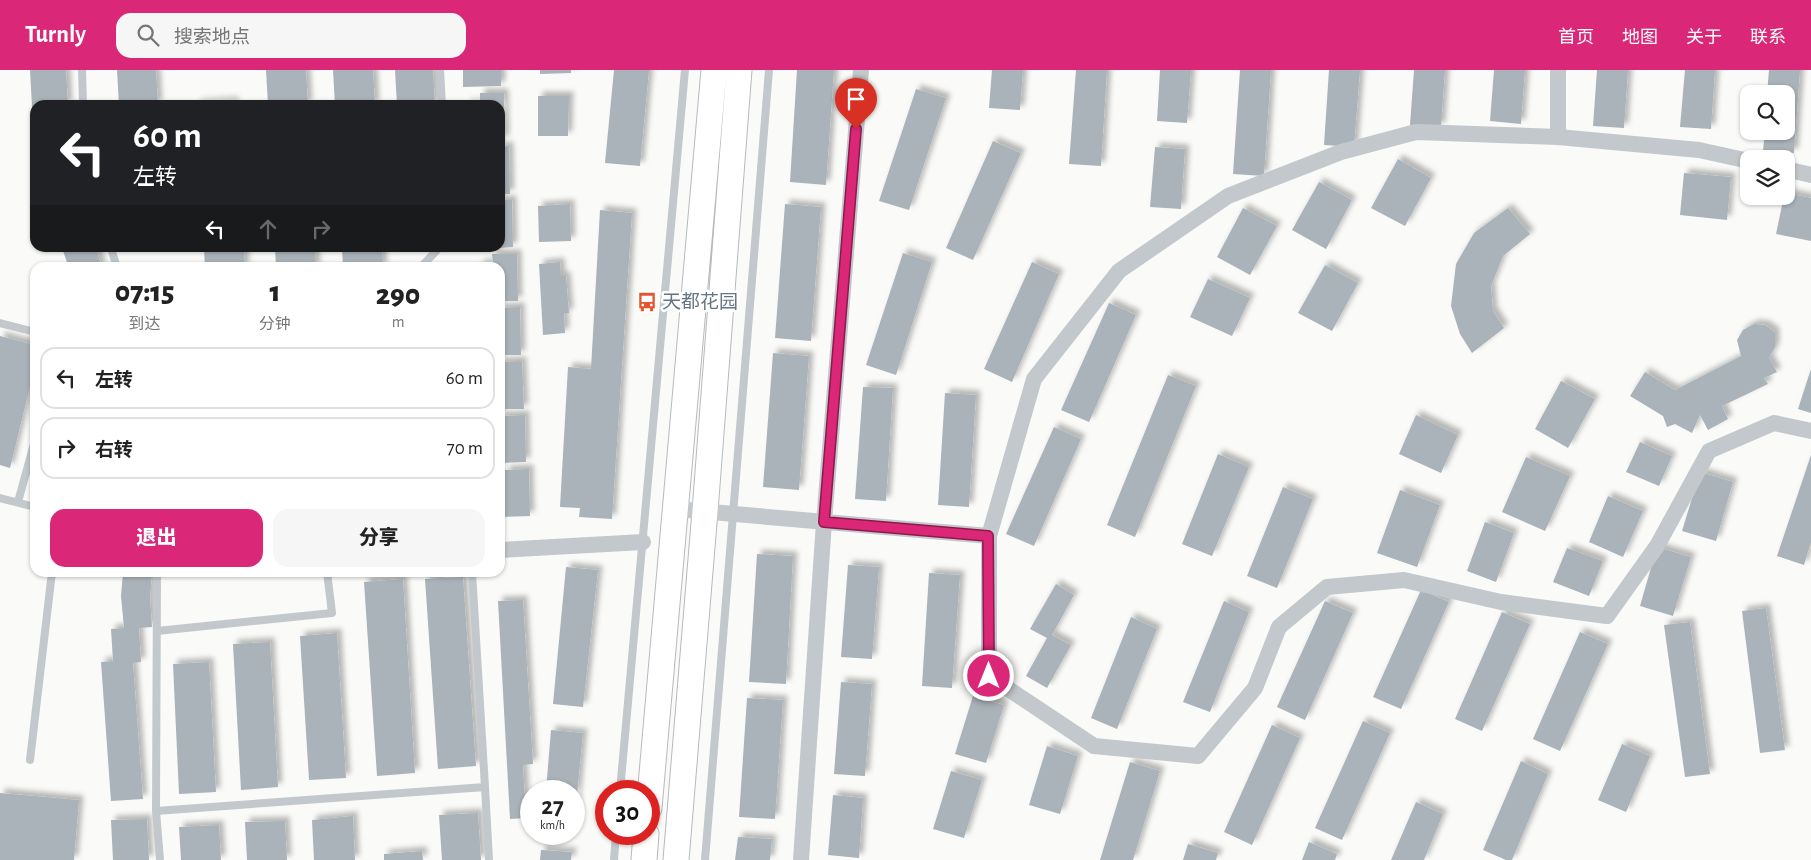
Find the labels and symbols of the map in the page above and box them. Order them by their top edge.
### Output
pin [835,78,877,129]
bus stop icon: 天都花园 [636,291,658,313]
place label: 天都花园 [662,291,738,312]
position arrow [962,649,1014,701]
speed limit sign: 30 [595,780,660,845]

